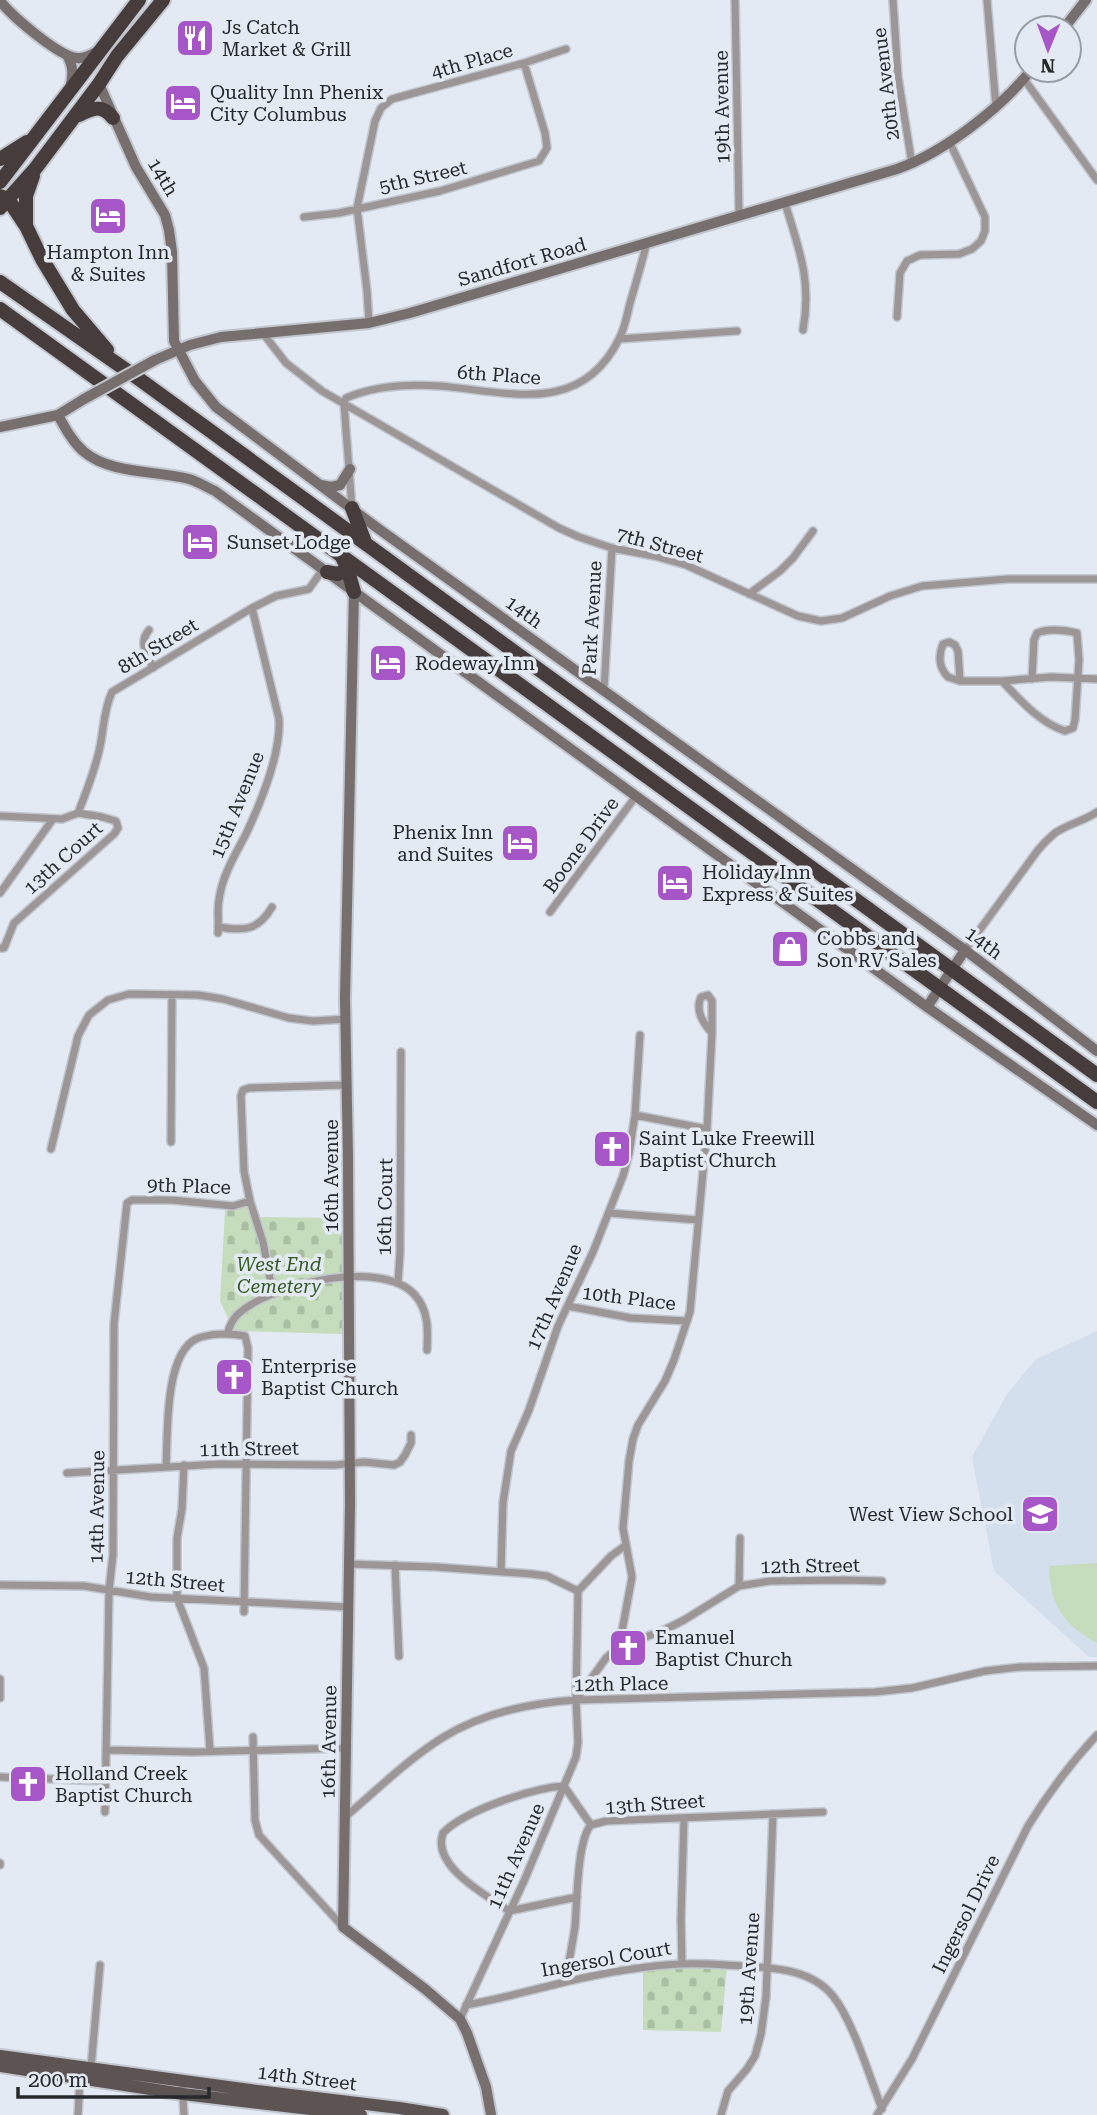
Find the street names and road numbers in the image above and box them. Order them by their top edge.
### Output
street label: 20th Avenue [868,26,904,142]
street label: 4th Place [428,38,516,84]
street label: 19th Avenue [710,50,734,164]
street label: 14th [143,154,183,200]
street label: 5th Street [377,156,469,198]
street label: Sandfort Road [455,233,589,291]
street label: 6th Place [456,361,542,389]
street label: 7th Street [614,522,706,568]
street label: Park Avenue [578,560,606,676]
street label: 14th [501,591,547,633]
street label: 8th Street [114,613,202,679]
street label: 15th Avenue [205,748,269,862]
street label: Boone Drive [538,792,624,898]
street label: 13th Court [19,817,107,899]
street label: 14th [961,922,1007,964]
street label: 16th Avenue [320,1119,343,1233]
street label: 16th Court [373,1158,397,1256]
street label: 9th Place [147,1173,231,1199]
street label: 17th Avenue [521,1240,587,1354]
street label: 10th Place [581,1281,677,1315]
street label: 11th Street [199,1437,299,1461]
street label: 14th Avenue [85,1450,109,1564]
street label: 12th Street [760,1554,860,1578]
street label: 12th Street [124,1565,226,1597]
street label: 12th Place [574,1672,668,1696]
street label: 16th Avenue [317,1685,341,1799]
street label: 13th Street [604,1789,706,1819]
street label: 11th Avenue [482,1799,550,1913]
street label: Ingersol Drive [927,1851,1005,1977]
street label: 19th Avenue [734,1912,764,2026]
street label: Ingersol Court [539,1936,673,1982]
street label: 14th Street [256,2060,358,2096]

